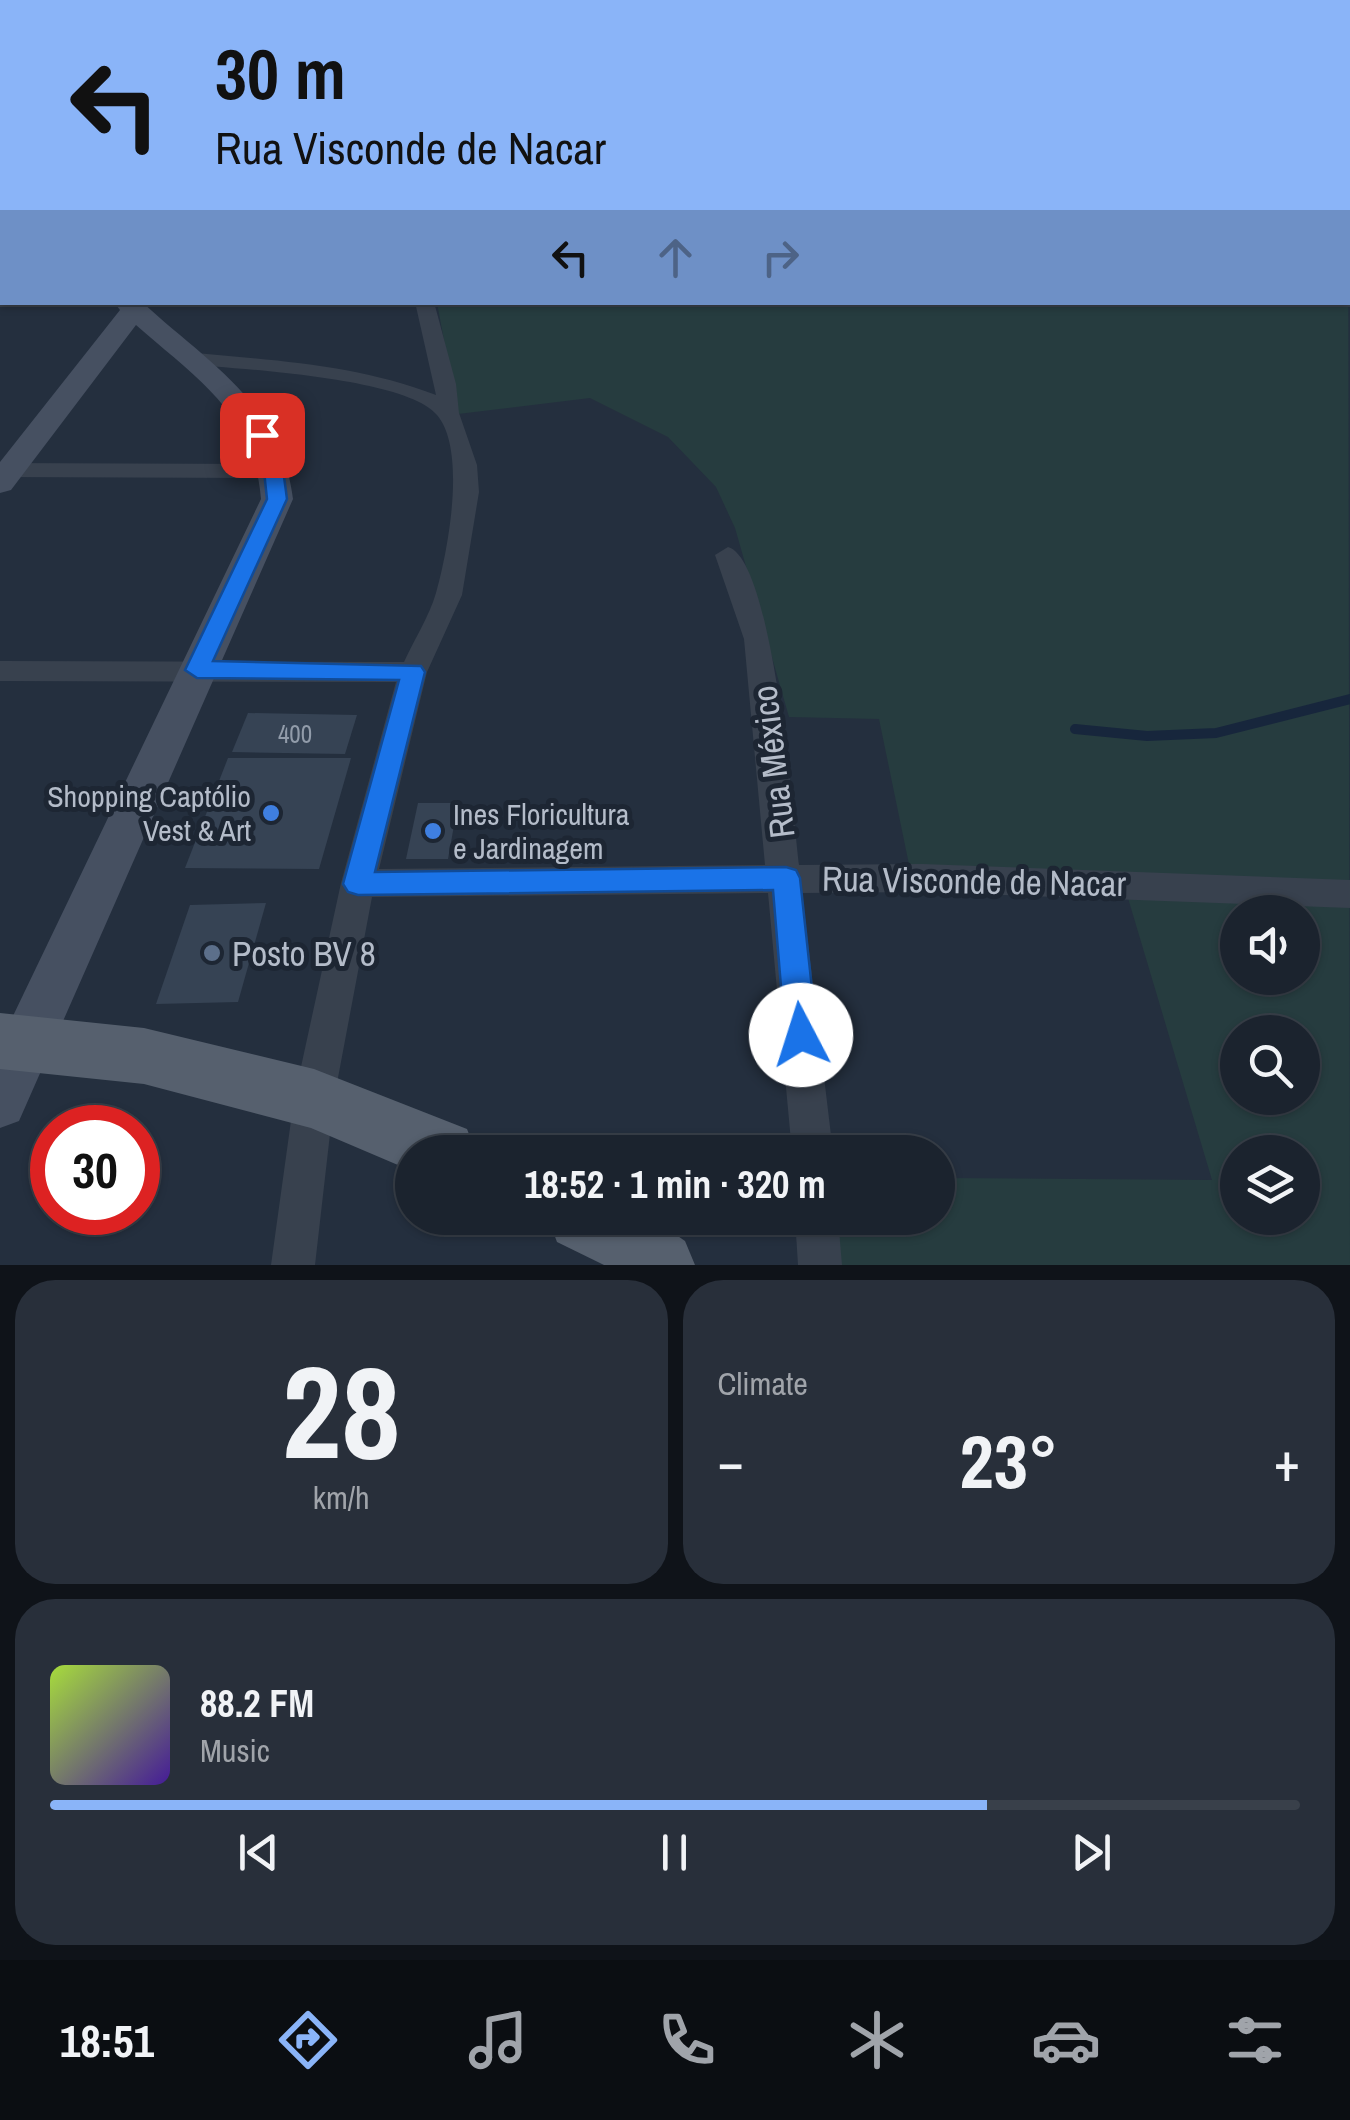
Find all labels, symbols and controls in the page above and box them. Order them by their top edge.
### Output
text: 30 m [215,27,346,121]
icon: left [50,40,180,170]
text: Rua Visconde de Nacar [215,117,606,178]
icon: left [543,230,598,285]
icon: ahead [648,230,703,285]
icon: right [753,230,808,285]
pin [220,393,305,478]
icon: arrive [235,408,290,463]
street label: Rua México [740,683,806,841]
house number: 400 [278,717,312,751]
place label: Shopping Captólio Vest & Art [47,776,251,850]
place label: Ines Floricultura e Jardinagem [453,794,630,868]
marker: Shopping Captólio Vest & Art [260,802,282,824]
marker: Ines Floricultura e Jardinagem [422,820,444,842]
street label: Rua Visconde de Nacar [821,855,1127,907]
map controls [1220,895,1320,1235]
button: sound [1220,895,1320,995]
place label: Posto BV 8 [232,930,376,977]
marker: Posto BV 8 [201,942,223,964]
position arrow [749,983,853,1087]
button: search [1220,1015,1320,1115]
speed limit sign: 30 [30,1105,160,1235]
button: layers [1220,1135,1320,1235]
text: 18:52 · 1 min · 320 m [524,1159,826,1210]
text: 28 [282,1323,401,1499]
text: Climate [718,1362,808,1405]
text: 23° [960,1410,1058,1511]
text: − [718,1424,744,1498]
text: + [1274,1424,1300,1498]
text: km/h [313,1476,370,1519]
text: 88.2 FM [200,1678,314,1729]
text: Music [200,1729,270,1772]
icon: previous [231,1825,286,1880]
icon: pause [647,1825,702,1880]
icon: next [1064,1825,1119,1880]
icon: directions [273,2005,343,2075]
icon: music [463,2005,533,2075]
icon: phone [652,2005,722,2075]
icon: climate [842,2005,912,2075]
icon: car [1031,2005,1101,2075]
icon: filters [1220,2005,1290,2075]
text: 18:51 [60,2010,154,2071]

